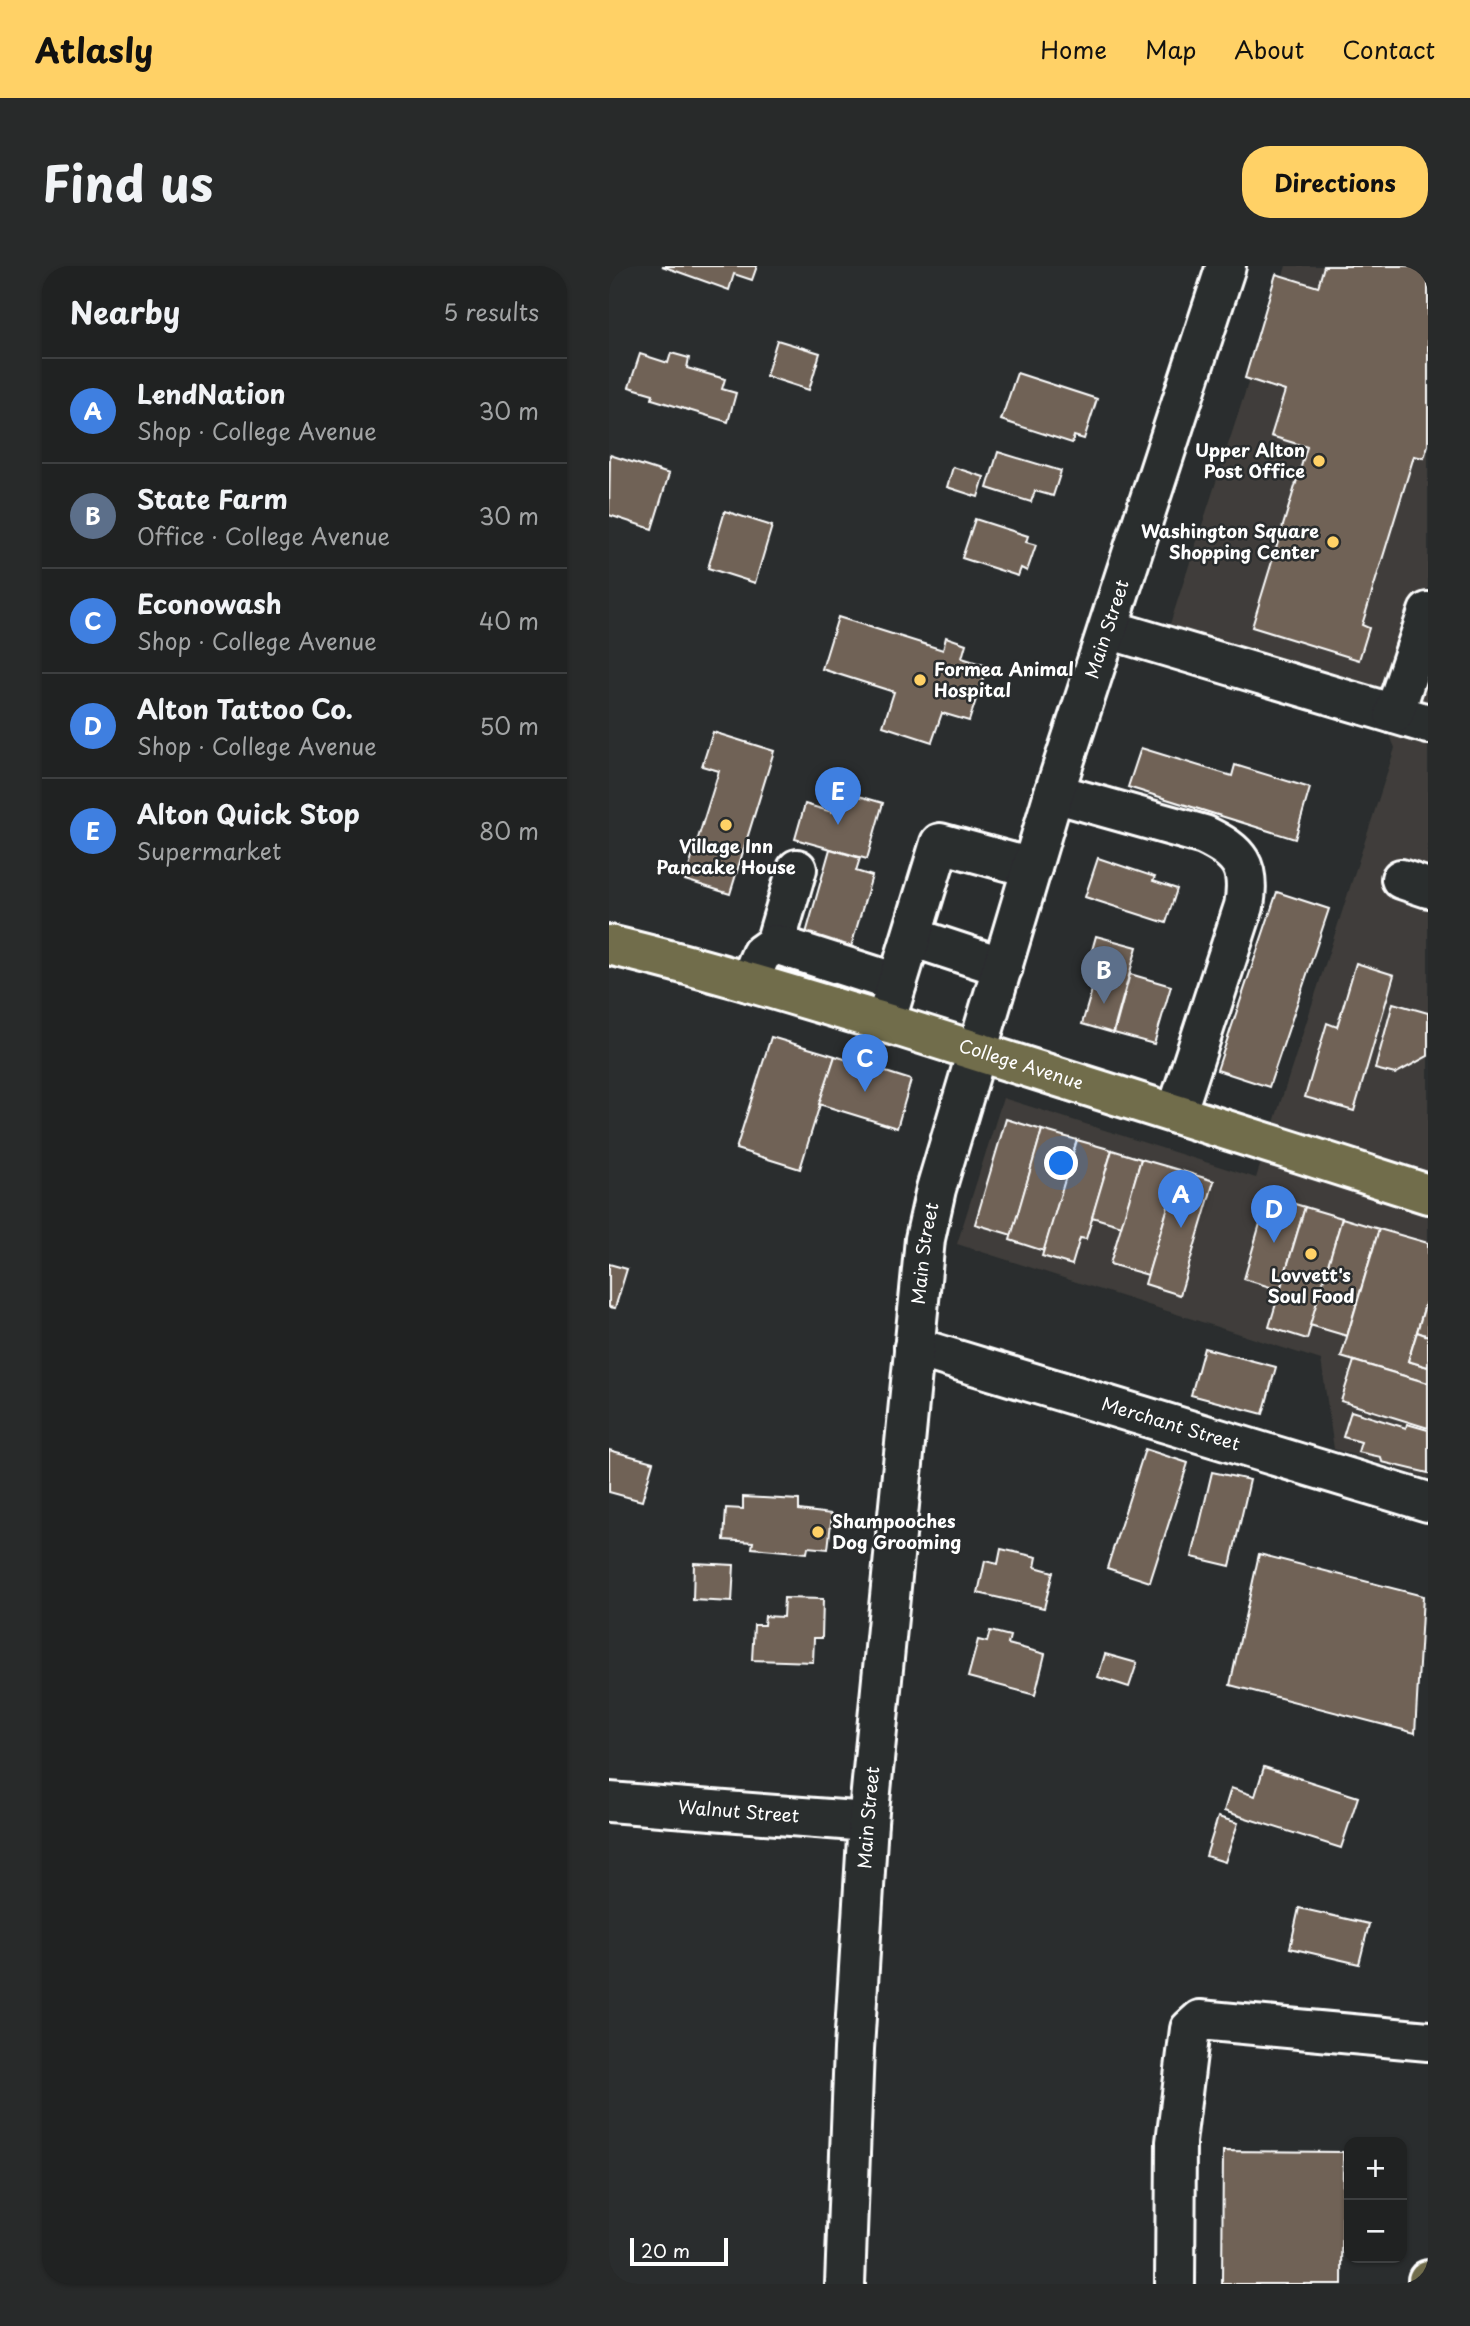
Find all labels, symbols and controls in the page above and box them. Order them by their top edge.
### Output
text: Atlasly [35,24,153,74]
text: Home [1040,31,1107,67]
text: Map [1145,31,1196,67]
text: About [1234,31,1304,67]
text: Contact [1342,31,1435,67]
text: Find us [42,145,213,219]
button: Directions [1242,146,1428,218]
text: Nearby [70,289,180,334]
text: 5 results [443,294,539,329]
text: LendNation [137,374,286,413]
text: A [84,393,102,428]
text: 30 m [478,393,539,428]
text: Shop · College Avenue [137,413,377,448]
place label: Upper Alton Post Office [1195,436,1305,484]
marker: Upper Alton Post Office [1311,453,1327,469]
text: State Farm [137,479,288,518]
text: B [85,498,101,533]
text: 30 m [478,498,539,533]
place label: Washington Square Shopping Center [1141,517,1320,565]
text: Office · College Avenue [137,518,390,553]
marker: Washington Square Shopping Center [1325,534,1341,550]
street label: Main Street [1077,576,1135,682]
text: Econowash [137,584,282,623]
text: C [84,603,102,638]
text: 40 m [479,603,539,638]
text: Shop · College Avenue [137,623,377,658]
place label: Formea Animal Hospital [934,655,1074,703]
marker: Formea Animal Hospital [912,672,928,688]
text: Alton Tattoo Co. [137,689,353,728]
text: D [84,708,102,743]
text: 50 m [479,708,539,743]
text: Shop · College Avenue [137,728,377,763]
pin: E [815,767,861,825]
text: Alton Quick Stop [137,794,360,833]
text: E [86,813,100,848]
text: 80 m [479,813,539,848]
marker: Village Inn Pancake House [718,817,734,833]
place label: Village Inn Pancake House [656,832,796,880]
text: Supermarket [137,833,281,868]
pin: B [1081,946,1127,1004]
street label: College Avenue [956,1031,1087,1095]
pin: C [842,1034,888,1092]
your location [1044,1146,1078,1180]
pin: A [1158,1170,1204,1228]
pin: D [1251,1185,1297,1243]
street label: Main Street [904,1200,945,1306]
marker: Lovvett's Soul Food [1303,1246,1319,1262]
place label: Lovvett's Soul Food [1268,1261,1355,1309]
street label: Merchant Street [1098,1389,1244,1457]
place label: Shampooches Dog Grooming [832,1507,961,1555]
marker: Shampooches Dog Grooming [810,1524,826,1540]
street label: Main Street [850,1765,885,1870]
street label: Walnut Street [677,1792,800,1829]
map controls [1344,2137,1407,2263]
button: + [1344,2137,1407,2200]
button: − [1344,2200,1407,2263]
scale bar [630,2235,728,2267]
text: 20 m [641,2236,690,2264]

